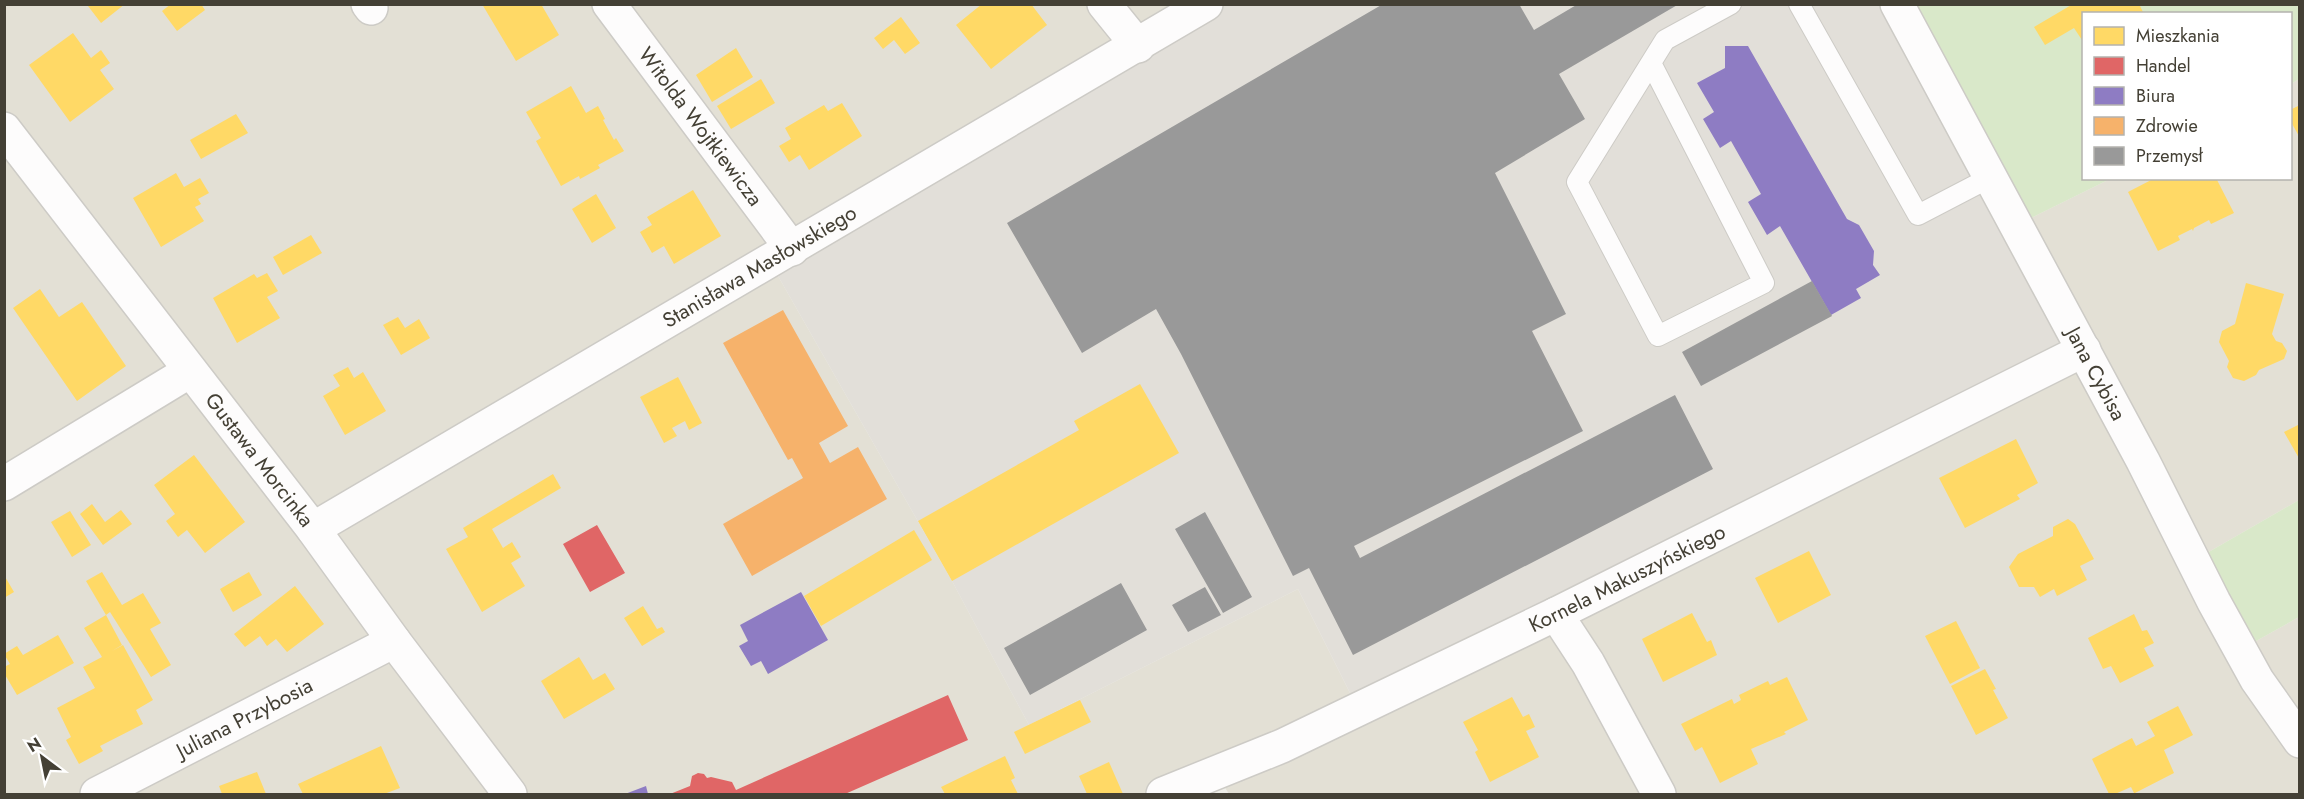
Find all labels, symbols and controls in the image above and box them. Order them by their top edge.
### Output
legend [2082,12,2292,180]
text: Mieszkania [2136,23,2219,49]
street label: Witolda Wojtkiewicza [631,41,770,212]
text: Handel [2136,53,2191,79]
text: Biura [2136,83,2175,109]
text: Zdrowie [2136,113,2198,139]
text: Przemysł [2136,143,2204,169]
street label: Stanisława Masłowskiego [657,198,862,335]
street label: Jana Cybisa [2057,319,2134,426]
street label: Gustawa Morcinka [198,386,321,533]
street label: Kornela Makuszyńskiego [1524,517,1731,640]
street label: Juliana Przybosia [169,670,318,767]
north arrow [12,727,72,787]
text: N [23,732,46,758]

